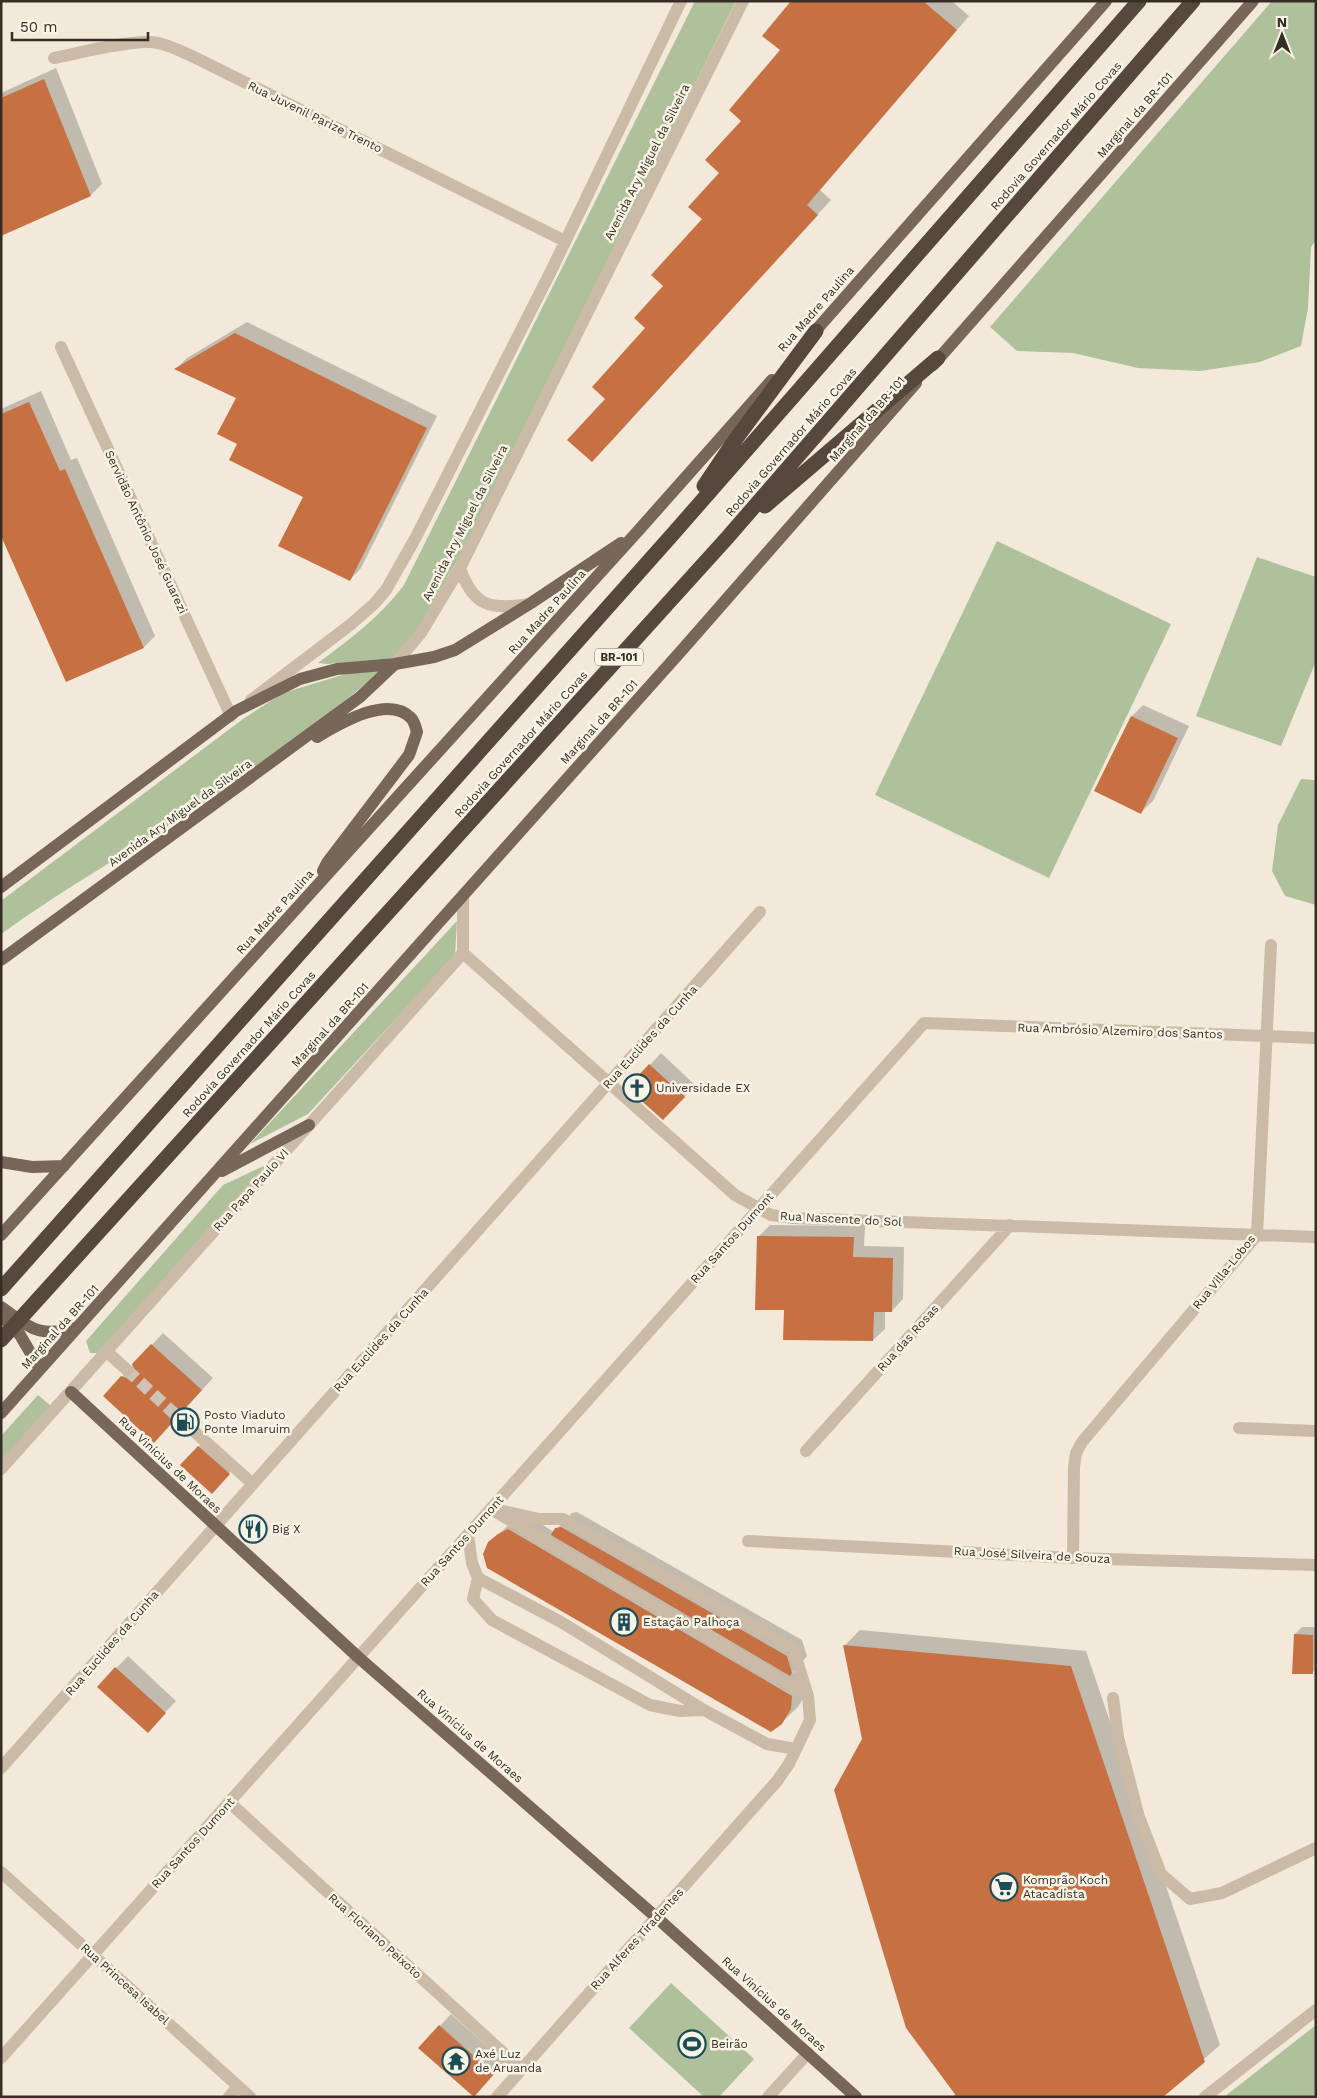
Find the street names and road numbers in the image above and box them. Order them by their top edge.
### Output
street label: Rodovia Governador Mário Covas [988,59,1124,213]
street label: Marginal da BR-101 [1094,69,1176,161]
street label: Rua Juvenil Parize Trento [246,78,384,156]
street label: Avenida Ary Miguel da Silveira [601,81,693,242]
street label: Rua Madre Paulina [775,263,857,355]
street label: Rodovia Governador Mário Covas [723,365,859,519]
street label: Marginal da BR-101 [826,373,908,465]
street label: Avenida Ary Miguel da Silveira [419,442,511,603]
street label: Servidão Antônio José Guarezi [102,448,190,616]
street label: Rua Madre Paulina [505,567,589,657]
road number: BR-101 [595,649,643,666]
street label: Rodovia Governador Mário Covas [451,668,591,820]
street label: Marginal da BR-101 [557,677,641,767]
street label: Avenida Ary Miguel da Silveira [106,756,254,870]
street label: Rua Madre Paulina [233,867,317,957]
street label: Rodovia Governador Mário Covas [179,968,319,1120]
street label: Marginal da BR-101 [288,980,372,1070]
street label: Rua Euclides da Cunha [600,982,700,1092]
street label: Rua Ambrósio Alzemiro dos Santos [1017,1020,1223,1042]
street label: Rua Papa Paulo VI [210,1146,292,1234]
street label: Rua Santos Dumont [688,1190,776,1286]
street label: Rua Nascente do Sol [780,1209,903,1229]
street label: Rua Villa-Lobos [1190,1232,1258,1312]
street label: Marginal da BR-101 [18,1282,102,1372]
street label: Rua Euclides da Cunha [331,1285,431,1395]
street label: Rua das Rosas [874,1302,942,1374]
street label: Rua Vinícius de Moraes [116,1414,224,1516]
street label: Rua Santos Dumont [418,1493,506,1589]
street label: Rua José Silveira de Souza [953,1544,1111,1566]
street label: Rua Euclides da Cunha [63,1587,162,1698]
street label: Rua Vinícius de Moraes [414,1686,526,1786]
street label: Rua Santos Dumont [149,1795,237,1891]
street label: Rua Alferes Tiradentes [588,1885,686,1993]
street label: Rua Floriano Peixoto [326,1890,424,1982]
street label: Rua Princesa Isabel [78,1941,172,2028]
street label: Rua Vinícius de Moraes [719,1953,829,2055]

